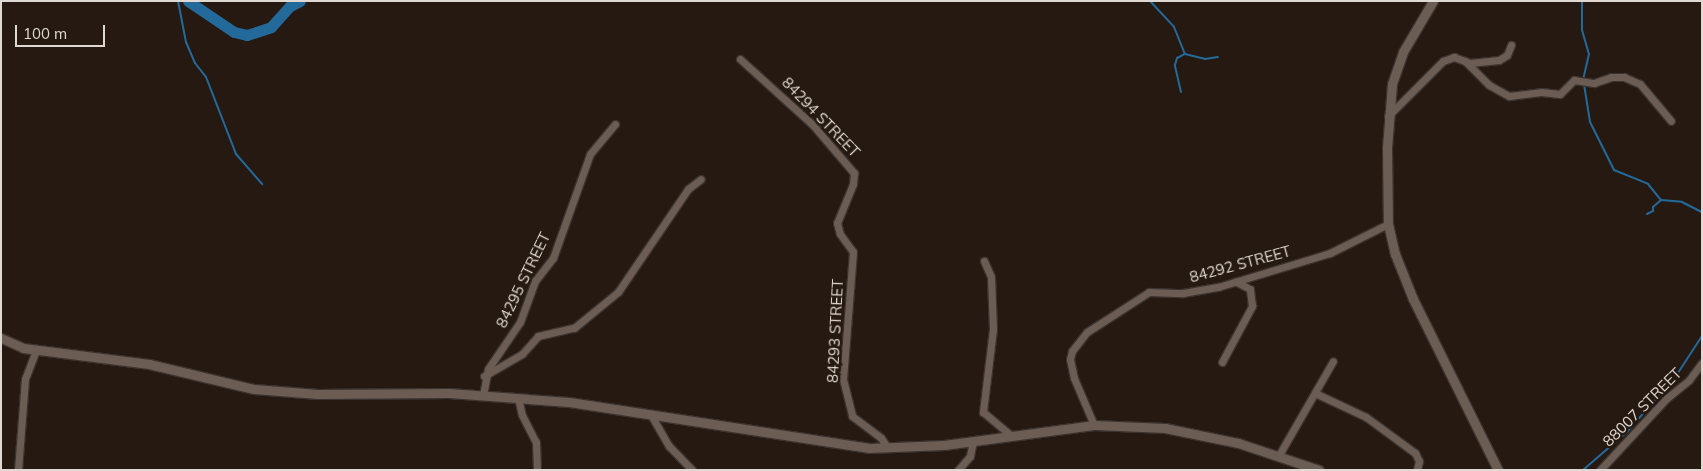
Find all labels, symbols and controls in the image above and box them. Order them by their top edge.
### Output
scale bar [18,15,108,47]
text: 100 m [23,24,67,43]
street label: 84294 STREET [778,73,864,161]
street label: 84295 STREET [492,229,554,331]
street label: 84292 STREET [1187,242,1293,286]
street label: 84293 STREET [823,279,847,383]
street label: 88007 STREET [1599,364,1685,450]

